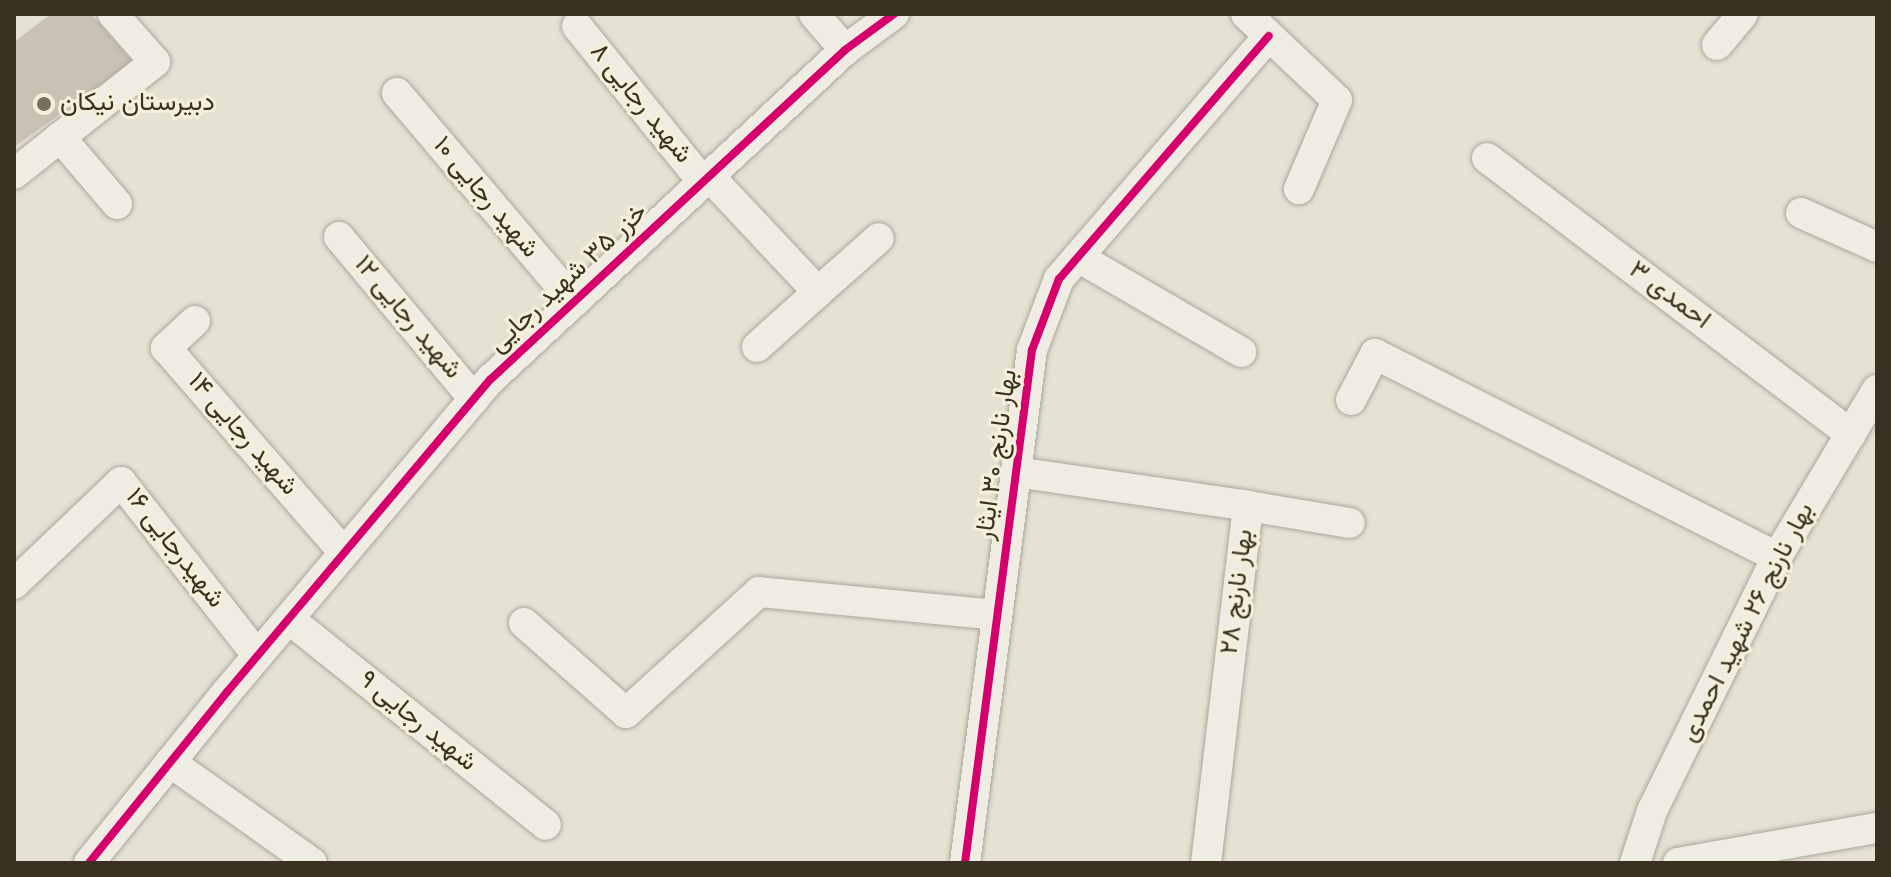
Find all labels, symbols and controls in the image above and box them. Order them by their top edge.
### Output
street label: شهید رجایی ۸ [582,38,698,170]
place label: دبیرستان نیکان [60,88,215,120]
marker: دبیرستان نیکان [35,95,53,113]
street label: شهید رجایی ۱۰ [425,131,545,265]
street label: خزر ۳۵ شهید رجایی [483,197,655,361]
street label: شهید رجایی ۱۲ [346,250,468,386]
street label: احمدی ۳ [1622,255,1716,337]
street label: شهید رجایی ۱۴ [180,367,304,503]
street label: بهار نارنج ۳۰ ایثار [971,368,1025,542]
street label: شهیدرجایی ۱۶ [118,483,230,615]
street label: بهار نارنج ۲۶ شهید احمدی [1674,498,1822,748]
street label: بهار نارنج ۲۸ [1215,528,1261,656]
street label: شهید رجایی ۹ [352,665,482,779]

